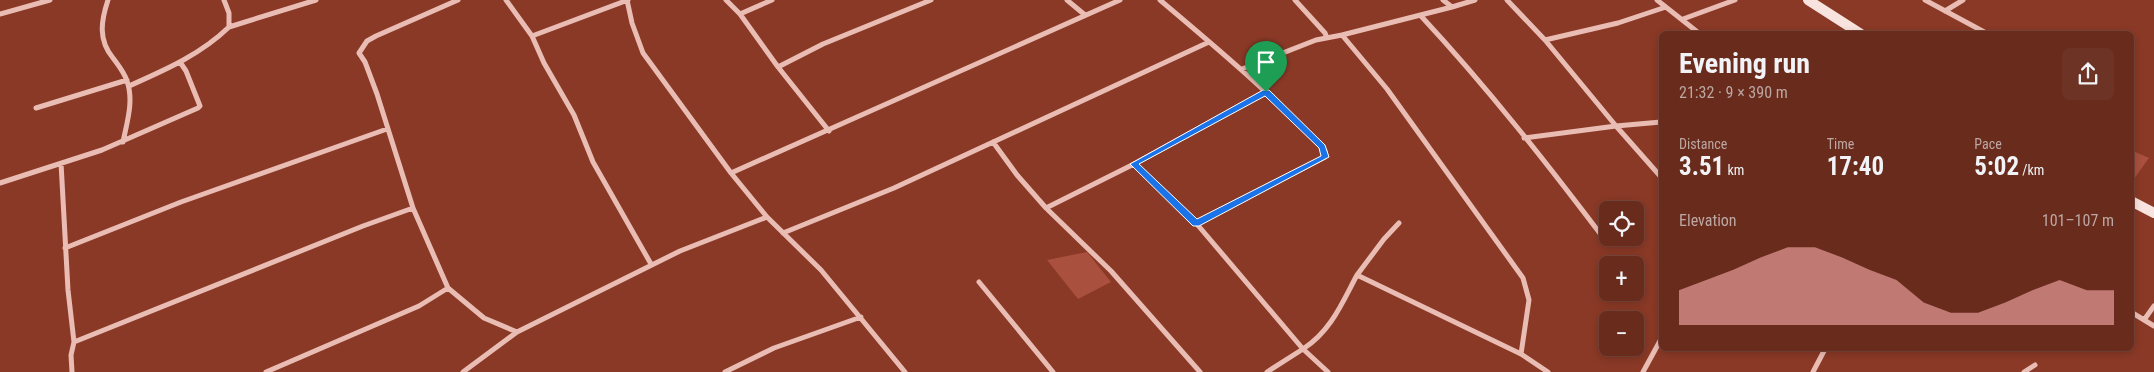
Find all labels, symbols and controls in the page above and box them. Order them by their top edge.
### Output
pin [1245,41,1287,92]
text: Evening run [1679,47,1810,80]
icon: arrive [1252,48,1280,76]
button: share [2062,48,2114,100]
text: 21:32 · 9 × 390 m [1679,83,1788,102]
text: Distance [1679,136,1727,152]
text: Time [1827,136,1854,152]
text: Pace [1974,136,2002,152]
text: 3.51 [1679,152,1724,181]
text: 17:40 [1827,152,1884,181]
text: 5:02 [1974,152,2019,181]
text: km [1724,162,1744,178]
text: /km [2019,162,2044,178]
map controls [1599,201,1644,356]
button: locate [1599,201,1644,246]
text: Elevation [1679,211,1737,230]
text: 101–107 m [2042,211,2114,230]
button: + [1599,256,1644,301]
button: − [1599,311,1644,356]

